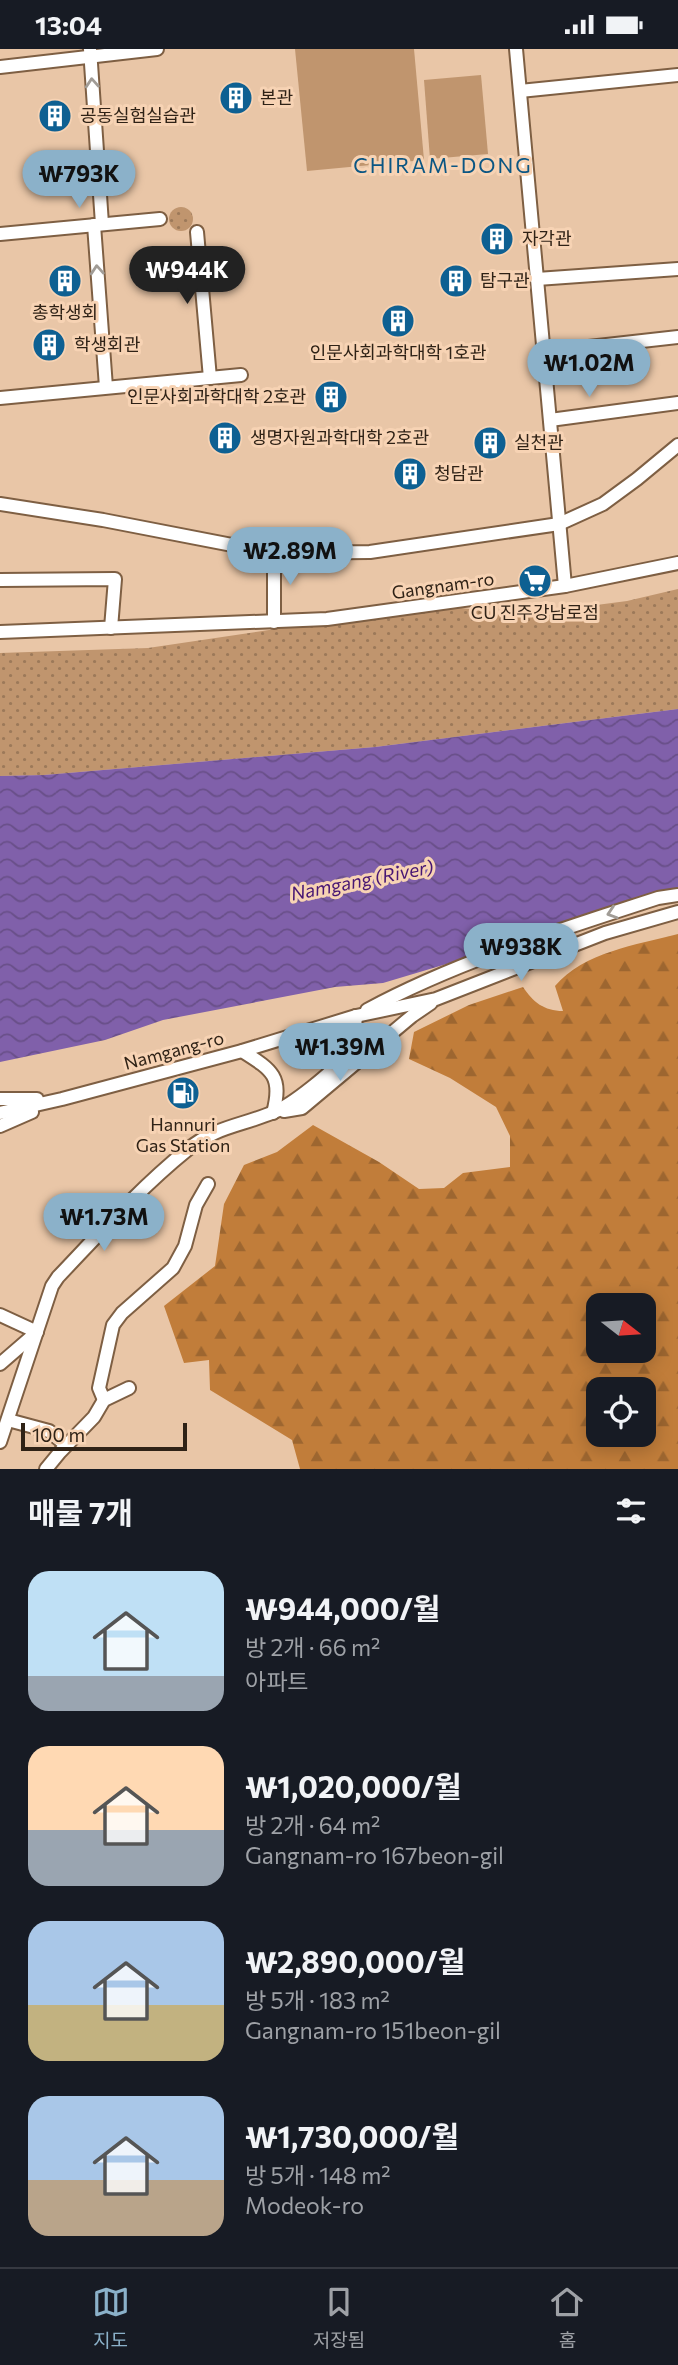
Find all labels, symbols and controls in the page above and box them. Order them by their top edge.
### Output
text: 13:04 [35,9,102,40]
one-way arrow [85,77,100,88]
building icon: 본관 [217,79,255,117]
place label: 본관 [260,86,294,108]
building icon: 공동실험실습관 [36,97,74,135]
place label: 공동실험실습관 [80,104,196,126]
pin: ₩793K [30,151,128,210]
district label: CHIRAM-DONG [353,152,533,177]
text: ₩793K [38,159,120,187]
building icon: 자각관 [478,220,516,258]
place label: 자각관 [522,227,572,249]
pin: ₩944K [138,247,236,306]
text: ₩944K [145,255,229,283]
building icon: 총학생회 [46,262,84,300]
building icon: 탐구관 [437,262,475,300]
one-way arrow [90,264,105,275]
place label: 탐구관 [480,269,530,291]
place label: 총학생회 [32,301,98,323]
building icon: 인문사회과학대학 1호관 [379,302,417,340]
building icon: 학생회관 [30,326,68,364]
place label: 학생회관 [74,333,141,355]
pin: ₩1.02M [532,339,646,399]
place label: 인문사회과학대학 1호관 [310,341,487,363]
text: ₩1.02M [543,348,635,376]
building icon: 인문사회과학대학 2호관 [312,378,350,416]
place label: 인문사회과학대학 2호관 [127,385,306,407]
building icon: 생명자원과학대학 2호관 [206,419,244,457]
building icon: 실천관 [471,424,509,462]
place label: 생명자원과학대학 2호관 [250,426,429,448]
place label: 실천관 [514,431,564,453]
building icon: 청담관 [391,455,429,493]
place label: 청담관 [434,462,484,484]
pin: ₩2.89M [233,527,347,587]
text: ₩2.89M [243,536,337,564]
supermarket icon: CU 진주강남로점 [516,562,554,600]
street label: Gangnam-ro [390,567,496,603]
place label: CU 진주강남로점 [471,601,599,623]
water label: Namgang (River) [289,854,435,905]
one-way arrow [607,905,619,919]
pin: ₩938K [472,923,570,983]
text: ₩938K [480,932,562,960]
pin: ₩1.39M [283,1023,397,1083]
street label: Namgang-ro [121,1026,226,1074]
text: ₩1.39M [295,1032,385,1060]
fuel station icon: Hannuri Gas Station [164,1074,202,1112]
place label: Hannuri Gas Station [136,1113,230,1156]
pin: ₩1.73M [47,1193,161,1253]
text: ₩1.73M [59,1202,149,1230]
north arrow [586,1293,656,1363]
map controls [586,1293,656,1447]
button: locate [586,1377,656,1447]
scale bar [21,1420,187,1452]
text: 100 m [32,1423,85,1446]
icon: filters [612,1492,650,1530]
text: 매물 7개 [28,1493,133,1530]
text: ₩944,000/월 [245,1589,440,1626]
icon: home [84,1599,168,1683]
text: 방 2개 · 66 m² [245,1633,380,1661]
text: 아파트 [245,1667,308,1695]
text: ₩1,020,000/월 [245,1767,462,1804]
icon: home [84,1774,168,1858]
text: 방 2개 · 64 m² [245,1811,380,1839]
text: Gangnam-ro 167beon-gil [245,1841,504,1869]
text: ₩2,890,000/월 [245,1942,465,1979]
icon: home [84,1949,168,2033]
text: 방 5개 · 183 m² [245,1986,390,2014]
text: Gangnam-ro 151beon-gil [245,2016,501,2044]
text: ₩1,730,000/월 [245,2117,459,2154]
icon: home [84,2124,168,2208]
text: 방 5개 · 148 m² [245,2161,391,2189]
text: Modeok-ro [245,2191,364,2219]
tab: 지도 [92,2283,130,2352]
tab: 저장됨 [313,2283,365,2352]
tab: 홈 [548,2283,586,2352]

